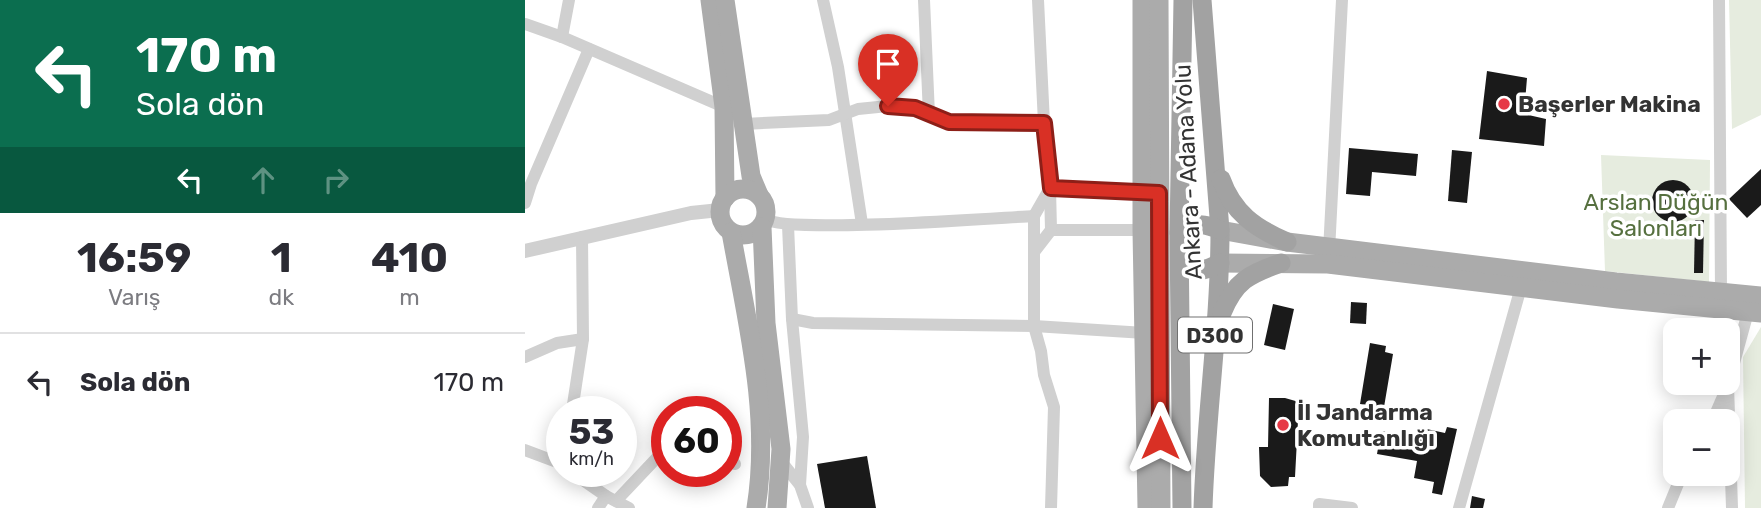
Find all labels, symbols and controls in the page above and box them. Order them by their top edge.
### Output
text: 170 m [136,26,277,84]
icon: left [21,28,112,119]
pin [858,34,918,106]
icon: arrive [869,45,907,83]
street label: Ankara - Adana Yolu [1168,64,1208,280]
text: Sola dön [136,85,264,123]
place label: Başerler Makina [1518,90,1701,118]
marker: Başerler Makina [1496,96,1512,112]
icon: left [171,161,209,199]
icon: ahead [244,161,282,199]
icon: right [317,161,355,199]
park label: Arslan Düğün Salonları [1584,188,1728,242]
text: 16:59 [77,233,192,283]
text: 1 [271,233,292,283]
text: 410 [371,233,448,283]
text: Varış [108,283,160,311]
text: dk [268,283,294,311]
text: m [399,283,420,311]
road number: D300 [1178,318,1252,352]
map controls [1663,318,1740,486]
button: + [1663,318,1740,395]
icon: left [21,363,59,401]
text: Sola dön [80,367,190,398]
text: 170 m [434,367,504,398]
speed limit sign: 60 [651,396,742,487]
place label: İl Jandarma Komutanlığı [1297,398,1435,452]
position arrow [1123,401,1197,475]
button: − [1663,409,1740,486]
text: 53 [569,411,614,453]
marker: İl Jandarma Komutanlığı [1275,417,1291,433]
text: km/h [569,448,614,470]

